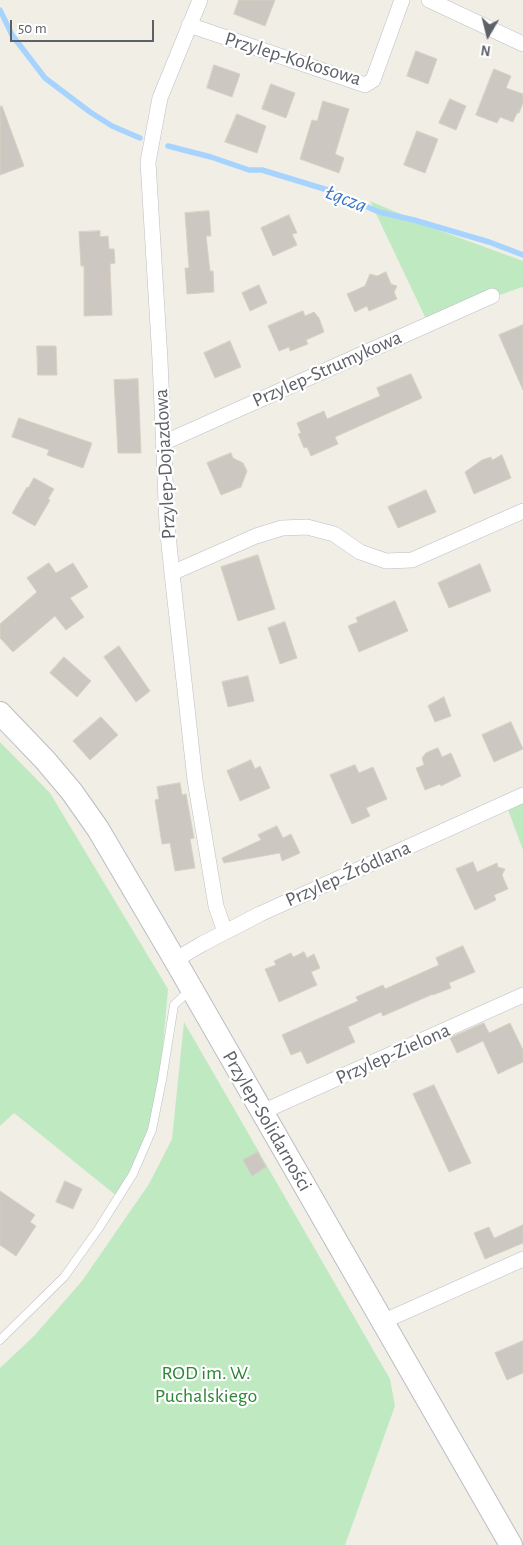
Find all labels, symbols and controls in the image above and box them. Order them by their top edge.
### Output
scale bar [12,10,156,42]
north arrow [463,10,513,60]
text: 50 m [18,21,47,36]
street label: Przylep-Kokosowa [222,27,364,91]
text: N [480,42,492,57]
water label: Łącza [322,179,370,219]
street label: Przylep-Strumykowa [249,325,405,413]
street label: Przylep-Dojazdowa [149,388,181,540]
street label: Przylep-Źródlana [282,836,414,912]
street label: Przylep-Zielona [332,1018,454,1090]
street label: Przylep-Solidarności [217,1046,317,1196]
park label: ROD im. W. Puchalskiego [155,1361,257,1408]

